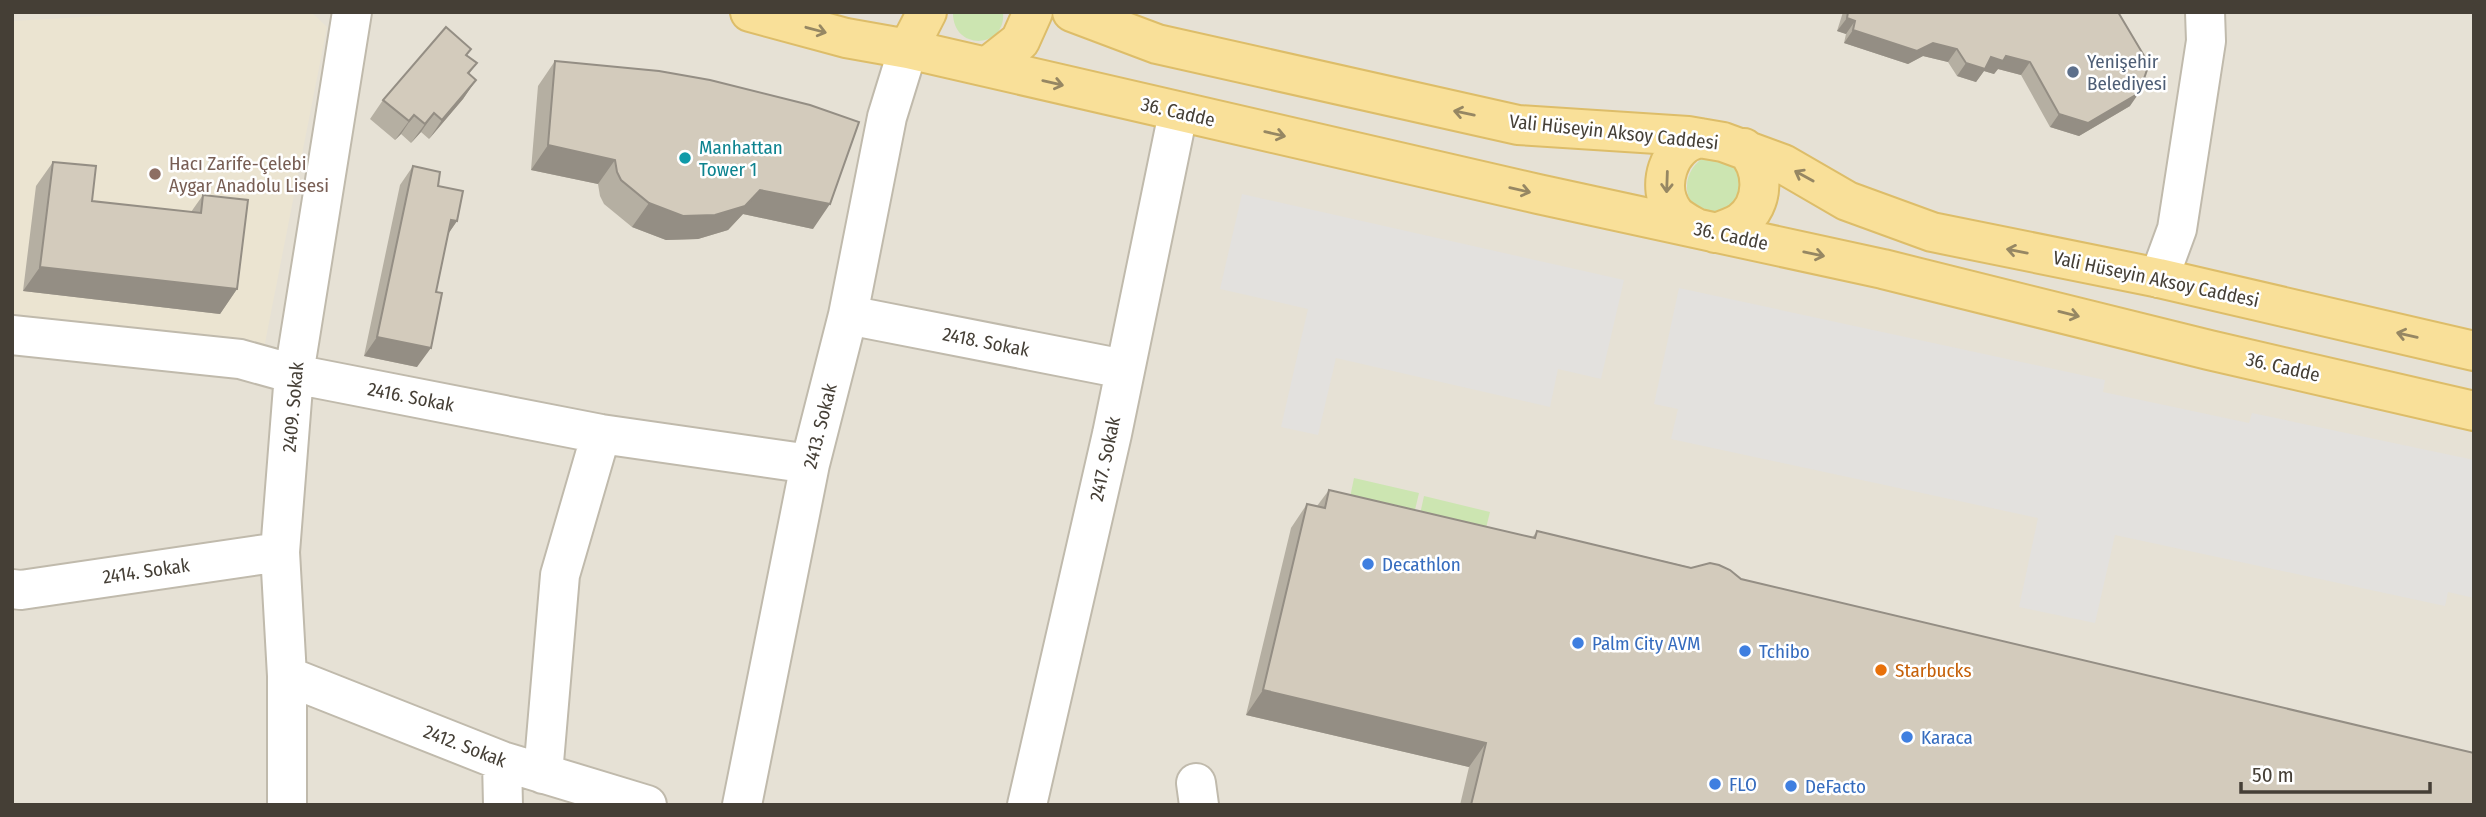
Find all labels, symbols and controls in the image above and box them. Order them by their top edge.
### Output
one-way arrow [804,24,827,37]
place label: Yenişehir Belediyesi [2087,50,2167,95]
marker: Yenişehir Belediyesi [2065,64,2081,80]
one-way arrow [1041,77,1064,90]
street label: 36. Cadde [1139,92,1217,132]
one-way arrow [1453,106,1476,120]
street label: Vali Hüseyin Aksoy Caddesi [1508,110,1720,154]
one-way arrow [1263,128,1286,142]
place label: Manhattan Tower 1 [699,136,783,181]
marker: Manhattan Tower 1 [677,150,693,166]
place label: Hacı Zarife-Çelebi Aygar Anadolu Lisesi [169,152,329,197]
marker: Hacı Zarife-Çelebi Aygar Anadolu Lisesi [147,166,163,182]
one-way arrow [1795,169,1815,183]
one-way arrow [1660,170,1673,193]
one-way arrow [1508,184,1531,197]
street label: 36. Cadde [1692,217,1770,255]
one-way arrow [2007,243,2029,257]
street label: Vali Hüseyin Aksoy Caddesi [2051,246,2261,312]
one-way arrow [1802,248,1825,261]
one-way arrow [2057,308,2079,321]
street label: 2418. Sokak [941,322,1031,362]
one-way arrow [2396,328,2419,342]
street label: 36. Cadde [2244,347,2322,387]
street label: 2409. Sokak [278,361,308,453]
street label: 2416. Sokak [366,377,456,417]
street label: 2413. Sokak [798,381,842,471]
street label: 2417. Sokak [1085,414,1125,503]
place label: Decathlon [1382,553,1461,576]
street label: 2414. Sokak [101,554,191,588]
marker: Decathlon [1360,556,1376,572]
place label: Palm City AVM [1592,632,1700,655]
marker: Palm City AVM [1570,635,1586,651]
place label: Tchibo [1759,640,1810,663]
marker: Tchibo [1737,643,1753,659]
place label: Starbucks [1895,659,1972,682]
marker: Starbucks [1873,662,1889,678]
street label: 2412. Sokak [420,720,510,772]
place label: Karaca [1921,726,1973,749]
marker: Karaca [1899,729,1915,745]
scale bar [2241,750,2430,794]
text: 50 m [2252,762,2294,788]
place label: FLO [1729,773,1757,796]
place label: DeFacto [1805,775,1866,798]
marker: FLO [1707,776,1723,792]
marker: DeFacto [1783,778,1799,794]

